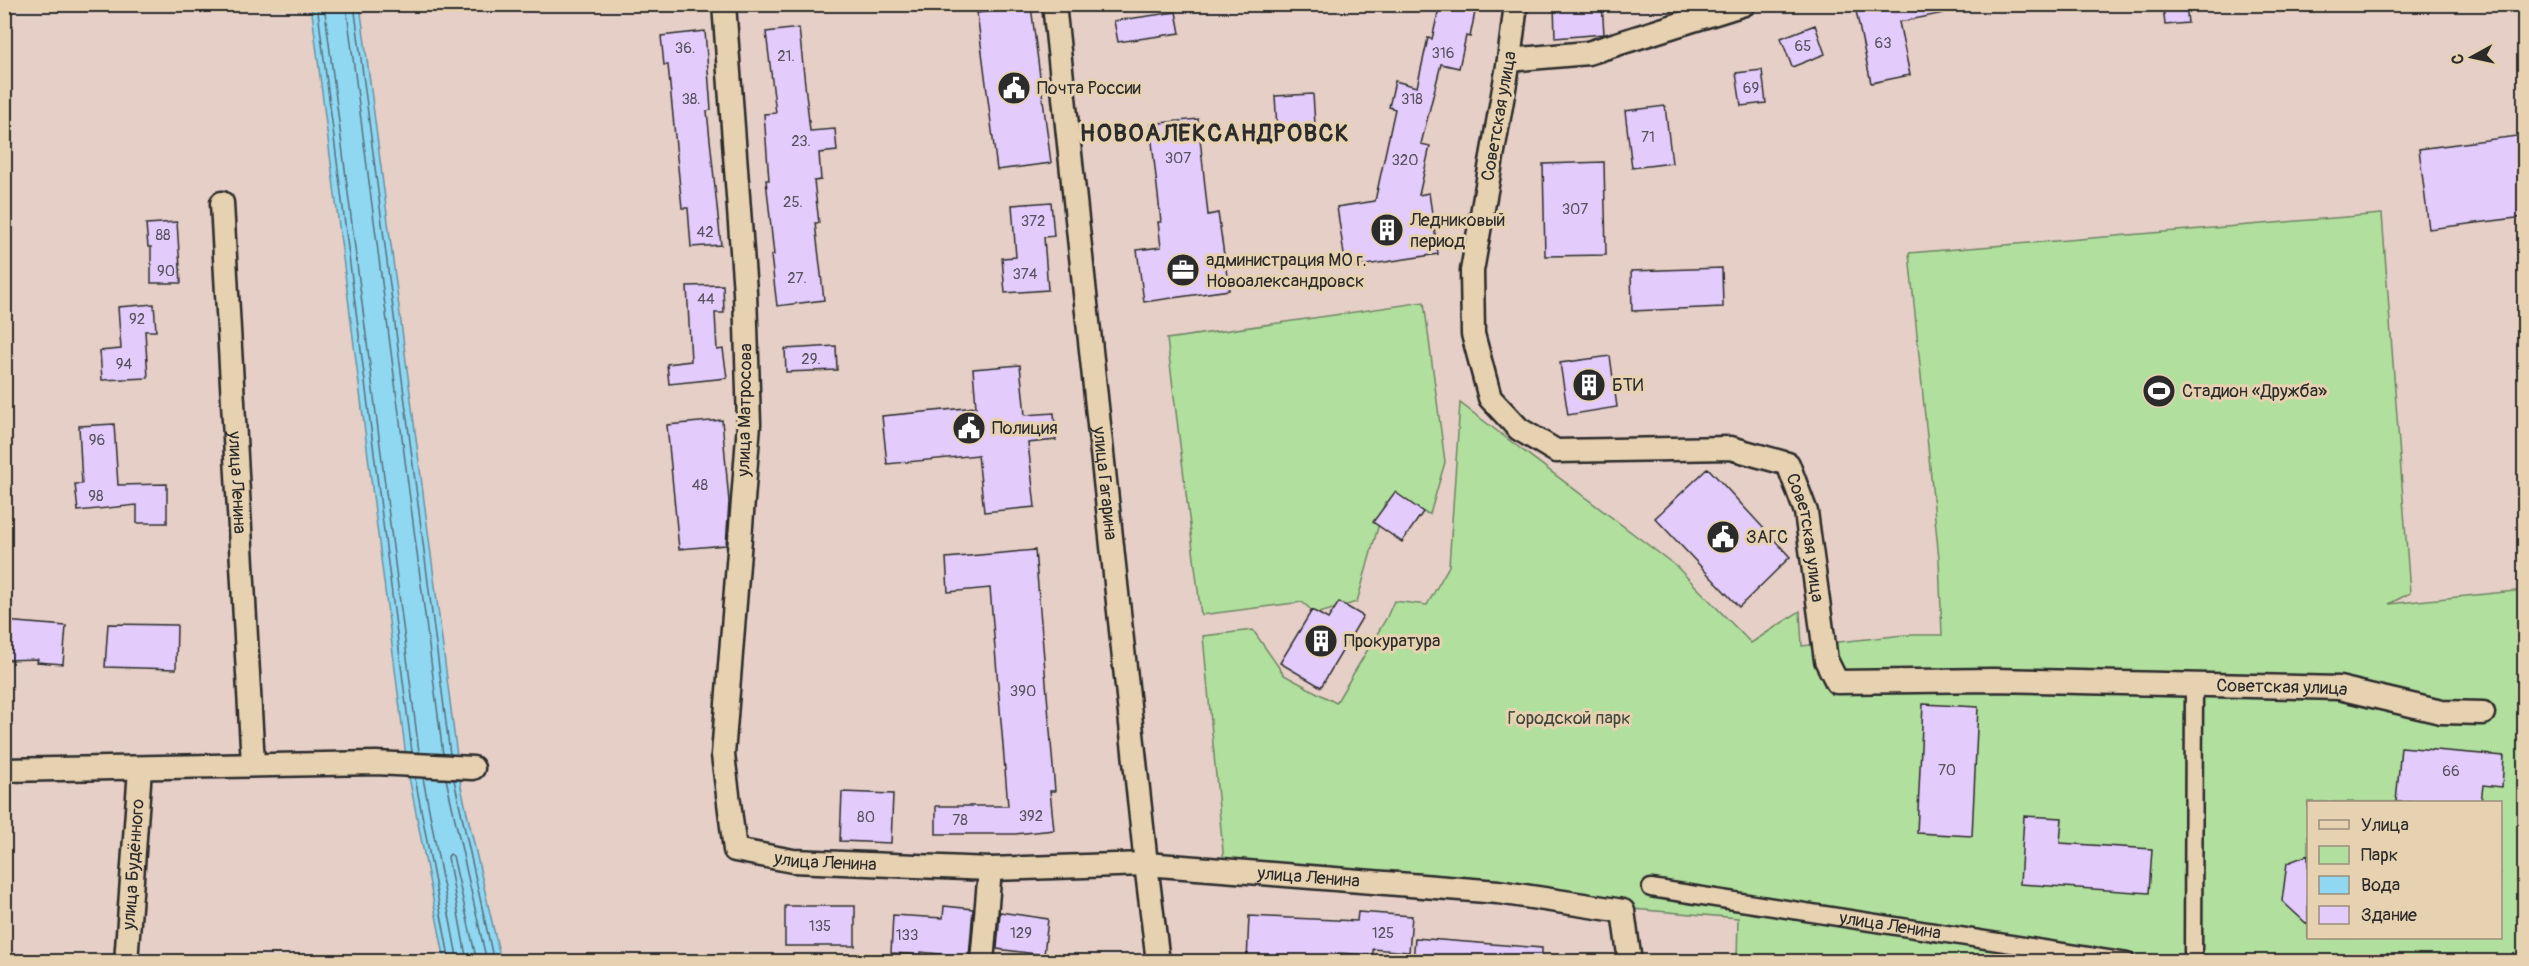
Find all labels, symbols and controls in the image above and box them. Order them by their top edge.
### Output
north arrow [2442,27,2502,87]
house number: 63 [1874,34,1892,53]
house number: 65 [1795,37,1811,56]
house number: 36. [675,39,695,58]
house number: 316 [1432,44,1454,63]
house number: 21. [777,47,795,66]
street label: Советская улица [1476,49,1522,183]
text: С [2448,53,2469,65]
public building icon: Почта России [996,70,1032,106]
place label: Почта России [1037,77,1141,100]
house number: 69 [1743,79,1759,98]
house number: 38. [681,90,701,109]
house number: 318 [1401,90,1423,109]
district label: НОВОАЛЕКСАНДРОВСК [1080,119,1350,148]
house number: 71 [1641,128,1655,147]
house number: 23. [791,132,811,151]
house number: 307 [1165,149,1191,168]
house number: 320 [1391,151,1419,170]
house number: 25. [783,193,803,212]
house number: 307 [1562,200,1588,219]
place label: Ледниковый период [1409,209,1506,253]
house number: 372 [1021,212,1045,231]
building icon: Ледниковый период [1369,212,1405,248]
house number: 42 [696,223,714,242]
house number: 88 [155,226,171,245]
place label: администрация МО г. Новоалександровск [1206,249,1367,293]
office icon: администрация МО г. Новоалександровск [1165,252,1201,288]
house number: 90 [157,262,175,281]
house number: 374 [1012,265,1038,284]
house number: 27. [787,269,807,288]
house number: 44 [697,290,715,309]
house number: 92 [129,310,145,329]
street label: улица Матросова [732,343,758,478]
house number: 29. [801,350,821,369]
house number: 94 [116,355,133,374]
building icon: БТИ [1571,367,1607,403]
sports icon: Стадион «Дружба» [2141,373,2177,409]
place label: БТИ [1612,374,1644,397]
place label: Стадион «Дружба» [2182,380,2327,403]
public building icon: Полиция [951,410,987,446]
place label: Полиция [992,417,1058,440]
street label: улица Гагарина [1088,424,1123,541]
street label: улица Ленина [223,430,252,535]
house number: 96 [89,431,105,450]
street label: Советская улица [1781,470,1830,604]
house number: 48 [692,476,709,495]
house number: 98 [88,487,104,506]
public building icon: ЗАГС [1705,519,1741,555]
place label: ЗАГС [1746,526,1788,549]
building icon: Прокуратура [1303,623,1339,659]
place label: Прокуратура [1344,630,1440,653]
street label: Советская улица [2216,674,2350,701]
house number: 390 [1010,682,1036,701]
park label: Городской парк [1507,707,1631,730]
house number: 70 [1938,761,1956,780]
house number: 66 [2442,762,2460,781]
street label: улица Будённого [117,798,149,932]
legend [2307,801,2502,939]
house number: 392 [1019,807,1043,826]
house number: 80 [857,808,875,827]
house number: 78 [952,811,968,830]
text: Улица [2361,814,2409,837]
text: Парк [2361,844,2398,867]
street label: улица Ленина [771,846,877,876]
street label: улица Ленина [1255,861,1361,892]
text: Вода [2361,874,2400,897]
text: Здание [2361,904,2417,927]
street label: улица Ленина [1837,906,1943,944]
house number: 135 [809,917,831,936]
house number: 129 [1010,924,1032,943]
house number: 125 [1372,924,1394,943]
house number: 133 [896,926,918,945]

